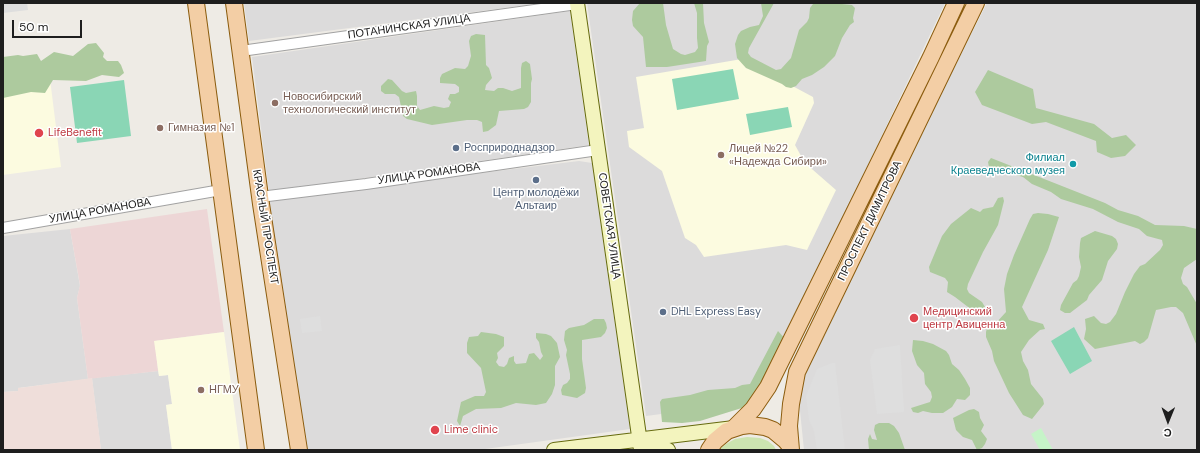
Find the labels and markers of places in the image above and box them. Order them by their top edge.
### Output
place label: Новосибирский технологический институт [283,90,416,116]
marker: Новосибирский технологический институт [270,98,280,108]
place label: Гимназия №1 [168,121,234,135]
marker: Гимназия №1 [155,123,165,133]
place label: LifeBenefit [48,126,102,140]
marker: LifeBenefit [33,127,45,139]
place label: Росприроднадзор [464,141,555,155]
place label: Лицей №22 «Надежда Сибири» [729,142,827,168]
marker: Росприроднадзор [451,143,461,153]
marker: Лицей №22 «Надежда Сибири» [716,150,726,160]
place label: Филиал Краеведческого музея [951,151,1065,177]
marker: Филиал Краеведческого музея [1068,159,1078,169]
marker: Центр молодёжи Альтаир [531,175,541,185]
place label: Центр молодёжи Альтаир [493,186,579,212]
place label: DHL Express Easy [671,305,761,319]
place label: Медицинский центр Авиценна [923,305,1005,331]
marker: DHL Express Easy [658,307,668,317]
marker: Медицинский центр Авиценна [908,312,920,324]
place label: НГМУ [209,383,239,397]
marker: НГМУ [196,385,206,395]
place label: Lime clinic [444,423,498,437]
marker: Lime clinic [429,424,441,436]

